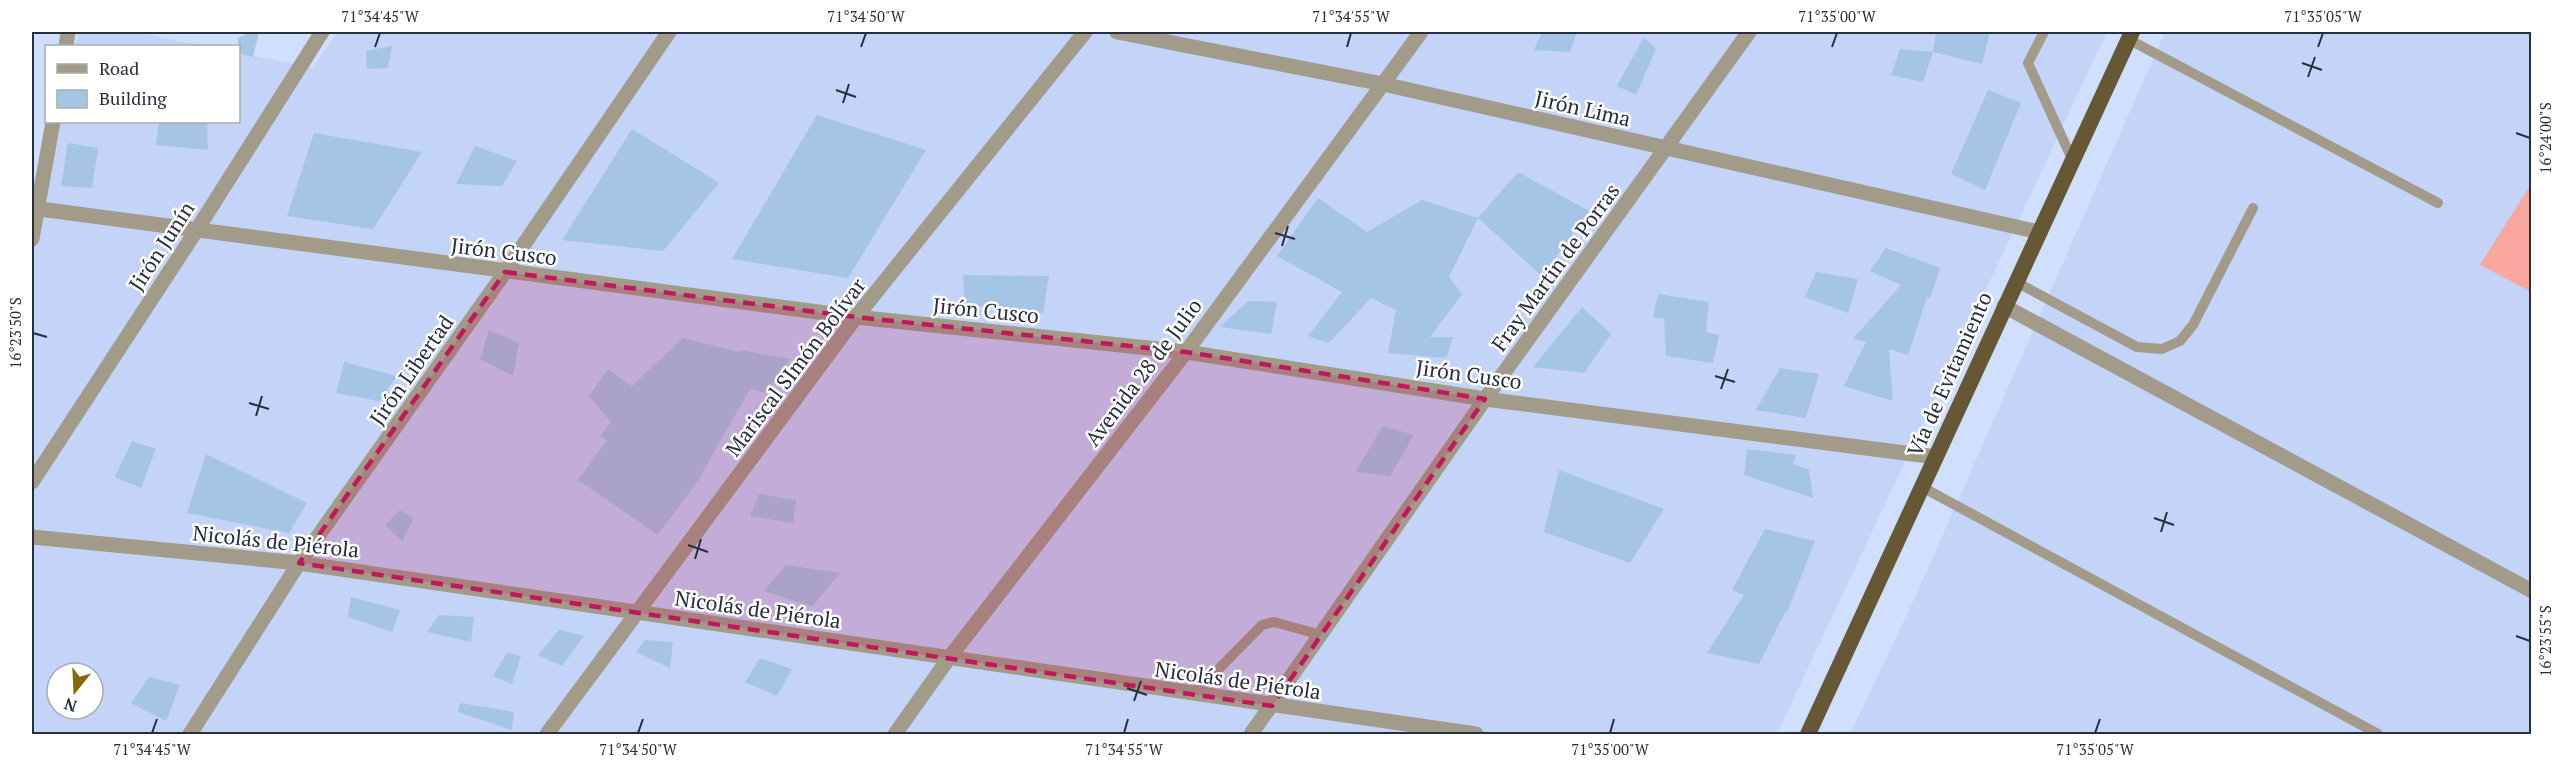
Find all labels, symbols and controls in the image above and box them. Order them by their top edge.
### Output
text: 71°34'45"W [341,6,420,26]
text: 71°34'50"W [827,6,906,26]
text: 71°34'55"W [1312,6,1391,26]
text: 71°35'00"W [1798,6,1877,26]
text: 71°35'05"W [2284,6,2363,26]
legend [45,45,240,123]
text: Road [99,56,139,80]
street label: Jirón Lima [1532,83,1634,133]
text: Building [99,86,167,110]
text: 16°24'00"S [2535,102,2555,174]
street label: Fray Martin de Porras [1485,177,1625,357]
street label: Jirón Junín [122,195,201,296]
street label: Jirón Cusco [449,231,559,271]
street label: Mariscal SImón Bolívar [719,272,871,462]
street label: Vía de Evitamiento [1900,287,1998,461]
street label: Jirón Cusco [932,291,1040,329]
street label: Avenida 28 de Julio [1078,292,1208,452]
text: 16°23'50"S [5,297,25,369]
street label: Jirón Libertad [363,309,460,431]
street label: Jirón Cusco [1414,353,1524,395]
street label: Nicolás de Piérola [191,518,361,564]
street label: Nicolás de Piérola [673,584,843,635]
text: 16°23'55"S [2535,605,2555,677]
street label: Nicolás de Piérola [1153,655,1323,706]
north arrow [45,661,105,721]
text: N [61,693,80,718]
text: 71°34'45"W [113,739,192,759]
text: 71°34'50"W [599,739,678,759]
text: 71°34'55"W [1085,739,1164,759]
text: 71°35'00"W [1571,739,1650,759]
text: 71°35'05"W [2056,739,2135,759]

